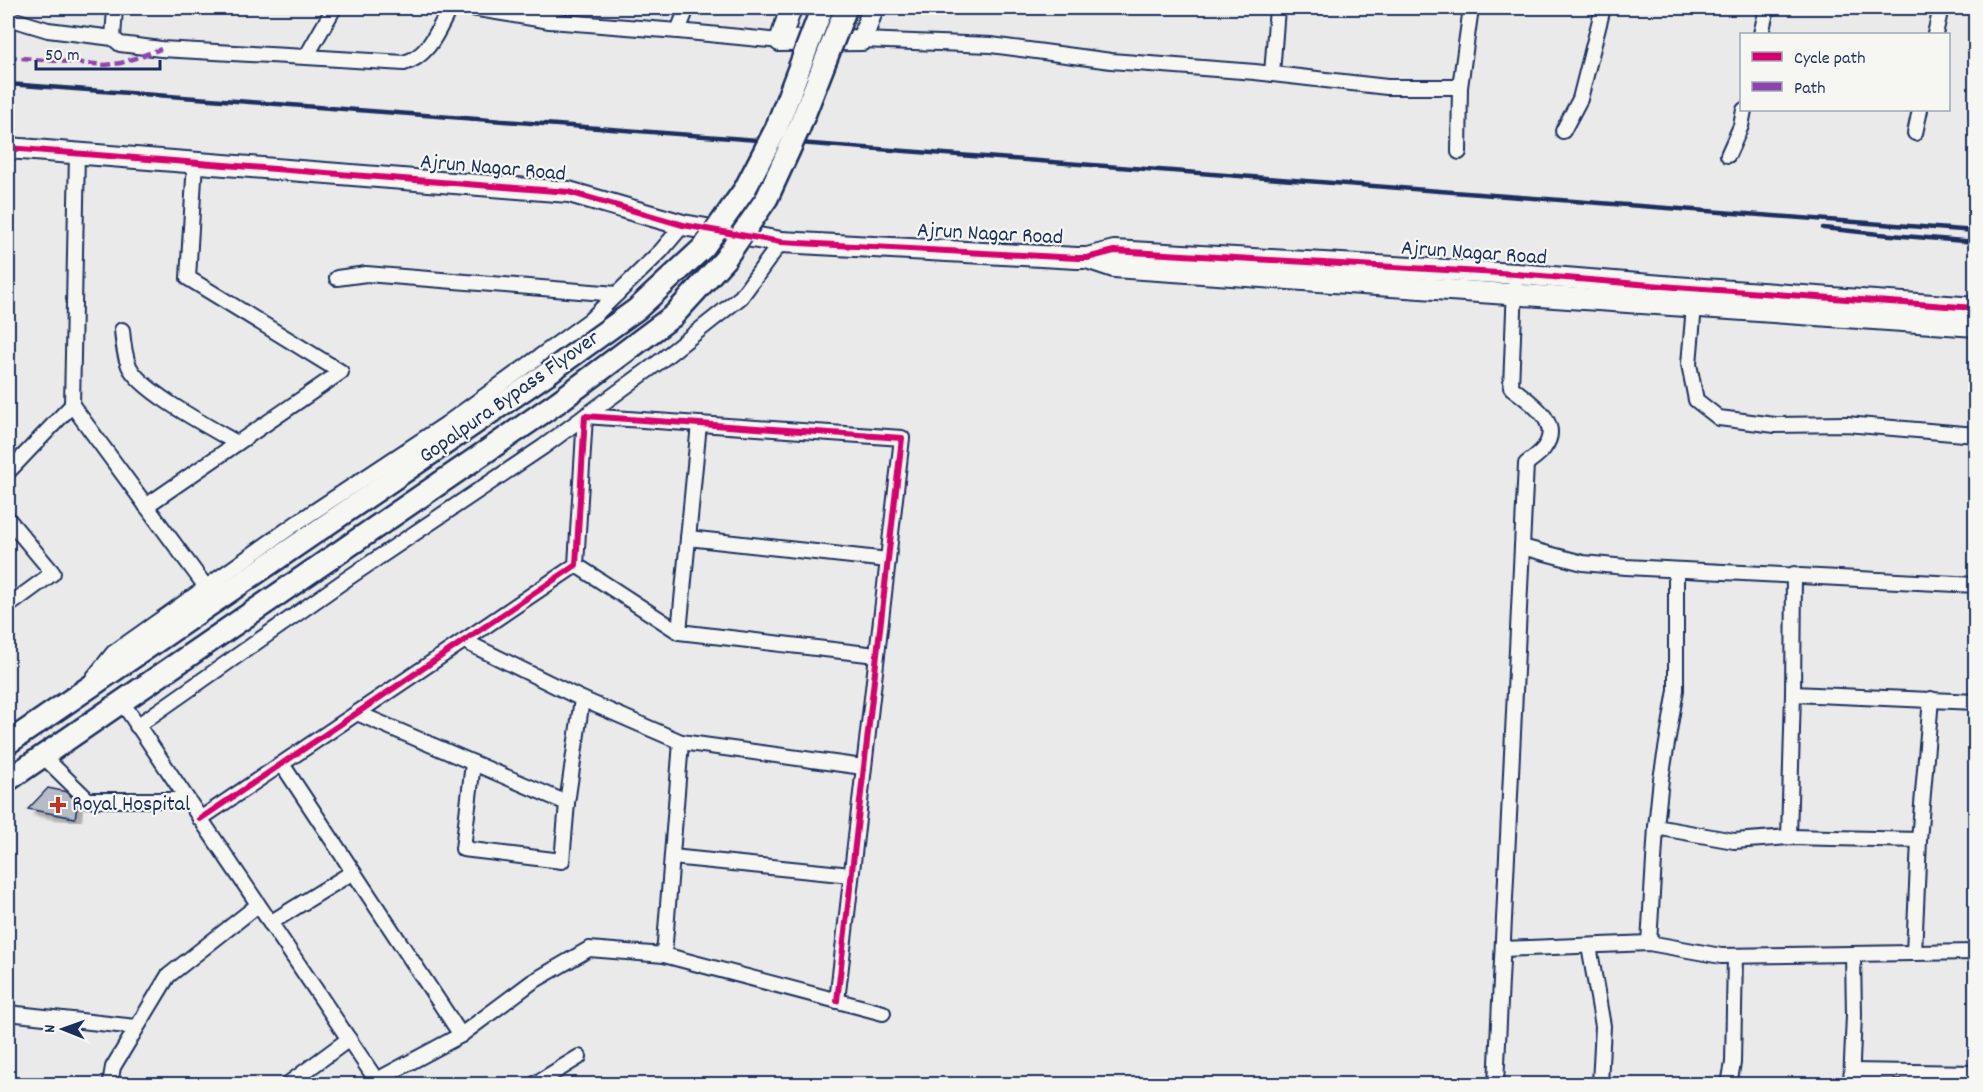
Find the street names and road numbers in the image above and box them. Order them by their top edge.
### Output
street label: Ajrun Nagar Road [419,147,567,191]
street label: Ajrun Nagar Road [916,216,1064,254]
street label: Ajrun Nagar Road [1400,233,1548,275]
street label: Gopalpura Bypass Flyover [414,323,607,472]

